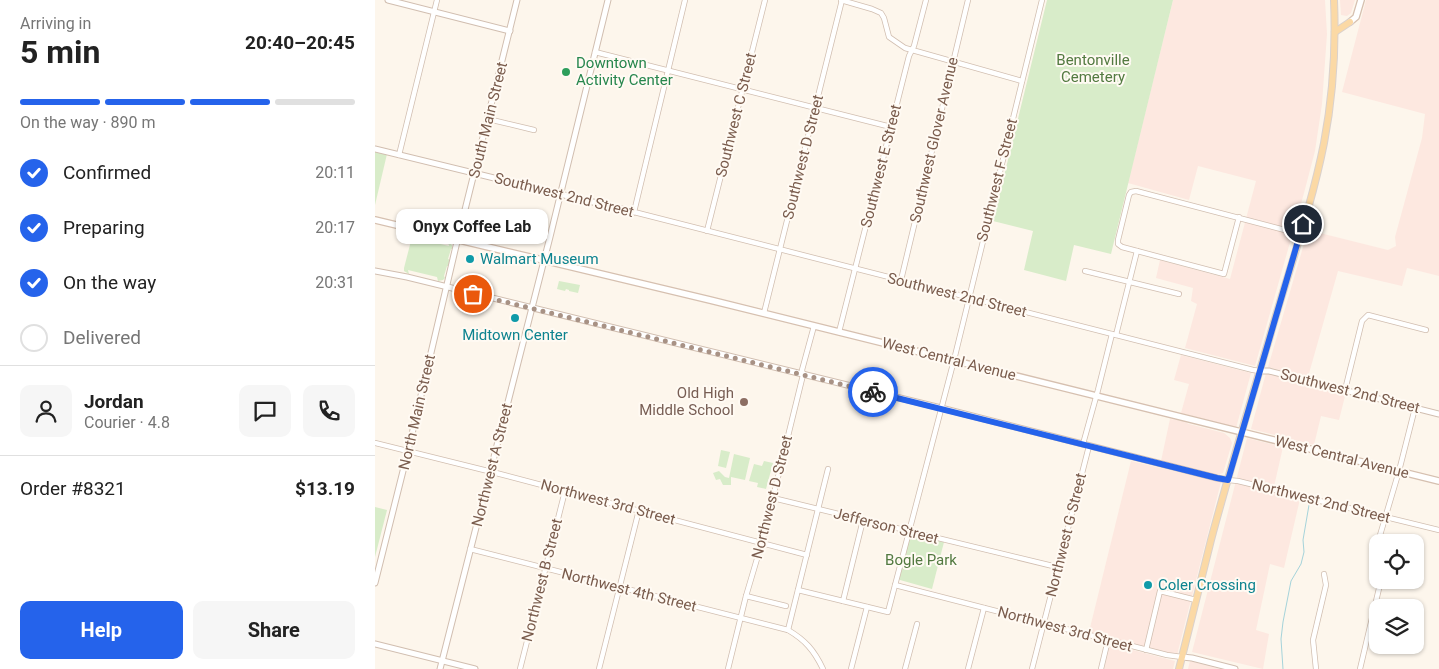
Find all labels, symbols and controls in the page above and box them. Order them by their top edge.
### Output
text: Arriving in [20,14,91,33]
text: 20:40–20:45 [245,31,355,54]
text: 5 min [20,33,100,71]
street label: Southwest C Street [712,51,760,179]
park label: Bentonville Cemetery [1056,51,1130,86]
place label: Downtown Activity Center [576,54,673,89]
street label: Southwest Glover Avenue [906,55,962,225]
street label: South Main Street [465,60,511,180]
marker: Downtown Activity Center [560,66,572,78]
street label: Southwest D Street [779,93,827,221]
street label: Southwest E Street [857,102,905,229]
text: On the way · 890 m [20,113,156,132]
street label: Southwest F Street [973,117,1021,243]
icon: check [20,159,48,187]
text: Confirmed [63,161,151,184]
text: 20:11 [315,163,355,182]
street label: Southwest 2nd Street [492,169,636,221]
pin [1282,203,1324,245]
callout: Onyx Coffee Lab [397,209,549,244]
icon: home [1289,210,1317,238]
icon: check [20,214,48,242]
text: Preparing [63,216,145,239]
text: Onyx Coffee Lab [413,217,531,236]
text: 20:17 [315,218,355,237]
place label: Walmart Museum [480,250,599,268]
marker: Walmart Museum [464,253,476,265]
icon: check [20,269,48,297]
street label: Southwest 2nd Street [885,269,1029,321]
text: On the way [63,271,156,294]
text: 20:31 [315,273,355,292]
pin [452,273,494,315]
icon: bag [459,280,487,308]
marker: Midtown Center [509,312,521,324]
text: Delivered [63,326,141,349]
place label: Midtown Center [462,326,568,344]
street label: West Central Avenue [880,334,1018,384]
street label: North Main Street [395,352,439,472]
street label: Southwest 2nd Street [1278,365,1422,417]
courier [848,367,898,417]
icon: bike [859,378,887,406]
place label: Old High Middle School [639,384,734,419]
button: person [20,385,72,437]
button: chat [239,385,291,437]
button: phone [303,385,355,437]
text: Jordan [84,390,144,413]
marker: Old High Middle School [738,396,750,408]
street label: Northwest A Street [468,401,516,529]
text: Courier · 4.8 [84,413,170,432]
street label: West Central Avenue [1273,432,1411,482]
street label: Northwest D Street [748,433,796,561]
street label: Northwest G Street [1042,471,1090,599]
street label: Northwest 3rd Street [539,475,677,529]
street label: Northwest 2nd Street [1250,475,1392,527]
text: Order #8321 [20,477,126,500]
text: $13.19 [295,477,355,500]
street label: Jefferson Street [832,504,940,548]
street label: Northwest B Street [518,517,566,643]
map controls [1369,534,1424,654]
button: locate [1369,534,1424,589]
park label: Bogle Park [885,551,957,569]
street label: Northwest 4th Street [560,565,698,615]
place label: Coler Crossing [1158,576,1256,594]
marker: Coler Crossing [1142,579,1154,591]
button: layers [1369,599,1424,654]
button: Help [20,601,183,659]
button: Share [193,601,355,659]
street label: Northwest 3rd Street [996,602,1134,656]

